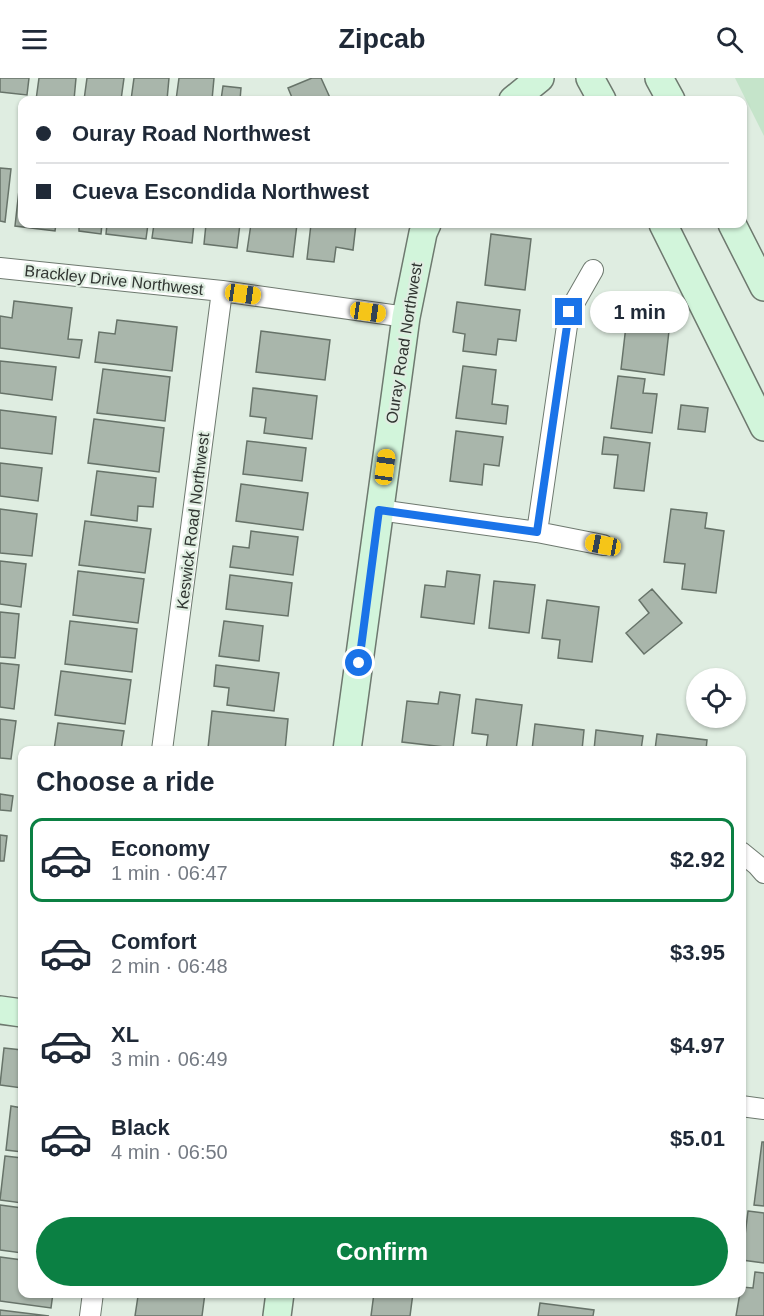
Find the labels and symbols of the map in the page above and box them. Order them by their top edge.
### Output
street label: Ouray Road Northwest [383,261,425,425]
street label: Brackley Drive Northwest [24,262,205,298]
car [224,283,262,305]
callout: 1 min [590,291,689,333]
route end [555,298,582,325]
car [349,301,387,323]
street label: Keswick Road Northwest [174,431,212,610]
car [374,448,396,486]
car [584,533,622,557]
route start [345,649,372,676]

